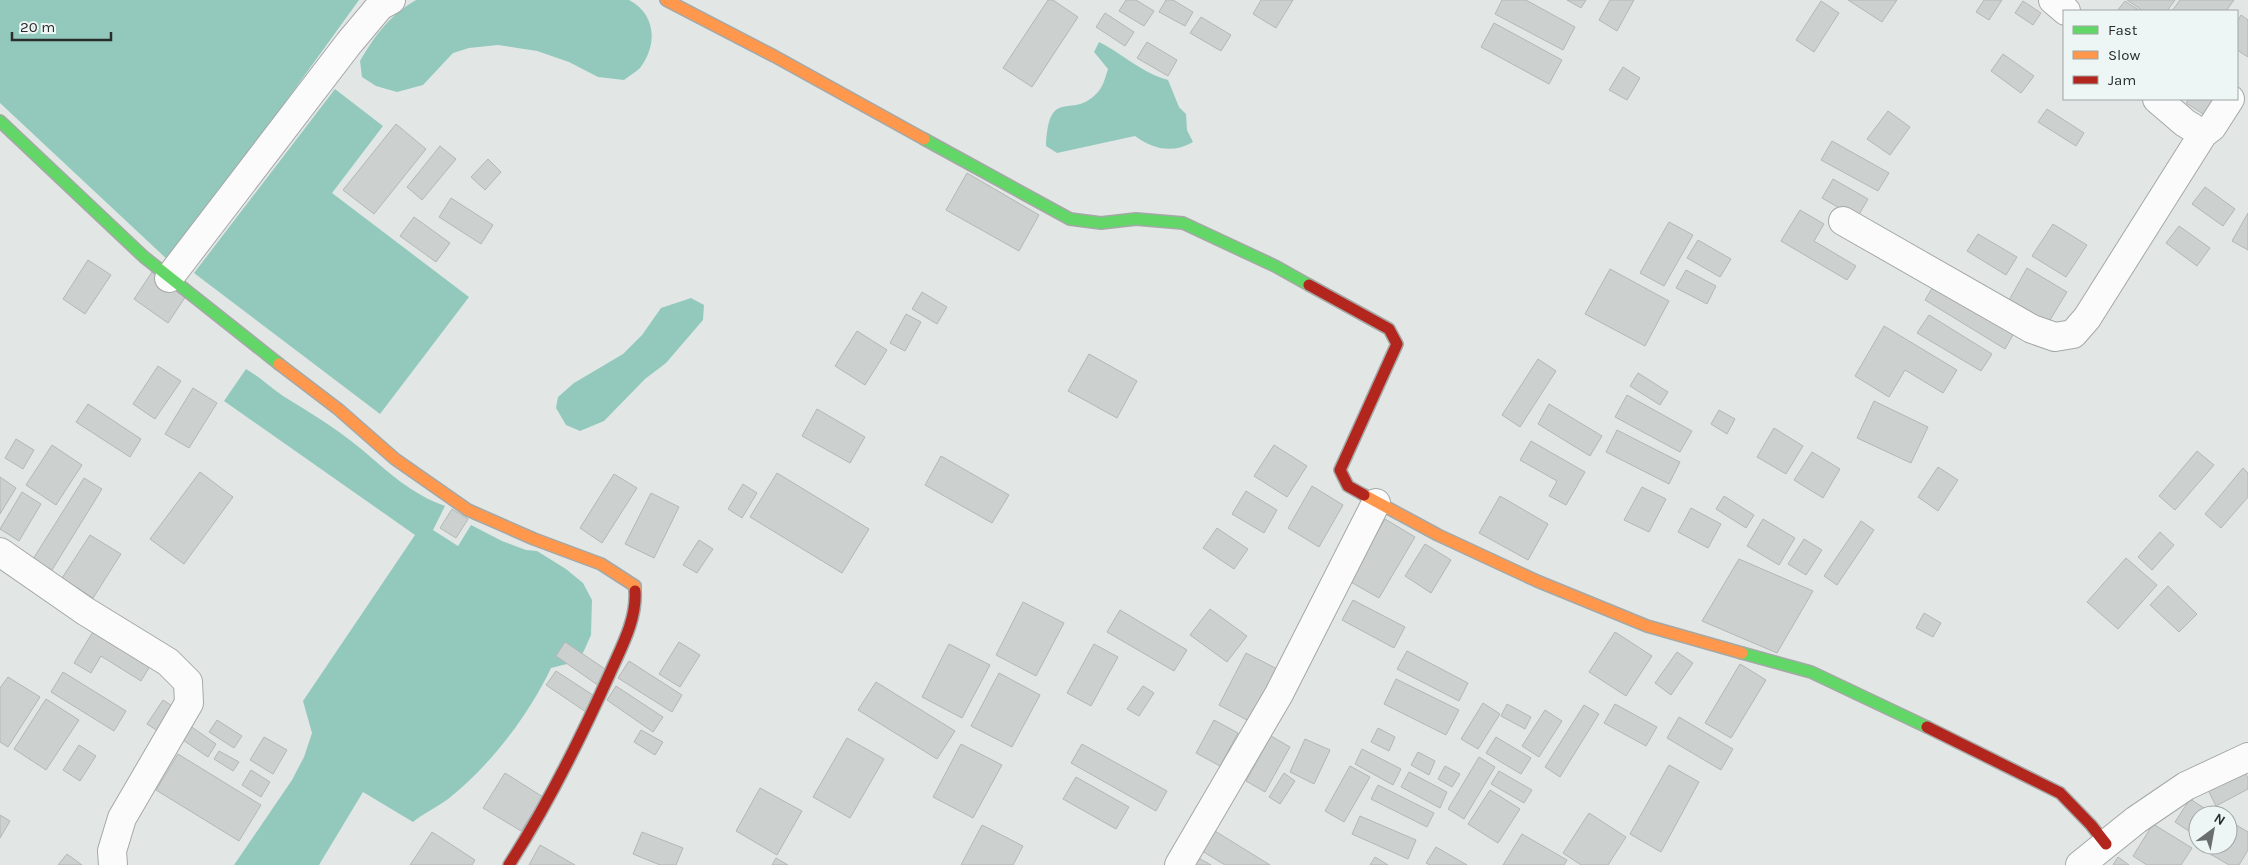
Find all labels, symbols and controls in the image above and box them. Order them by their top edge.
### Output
scale bar [12,10,111,42]
legend [2063,10,2238,100]
text: 20 m [20,18,55,36]
text: Fast [2108,21,2138,39]
text: Slow [2108,46,2140,64]
text: Jam [2108,71,2136,89]
north arrow [2188,805,2238,855]
text: N [2211,810,2228,829]

